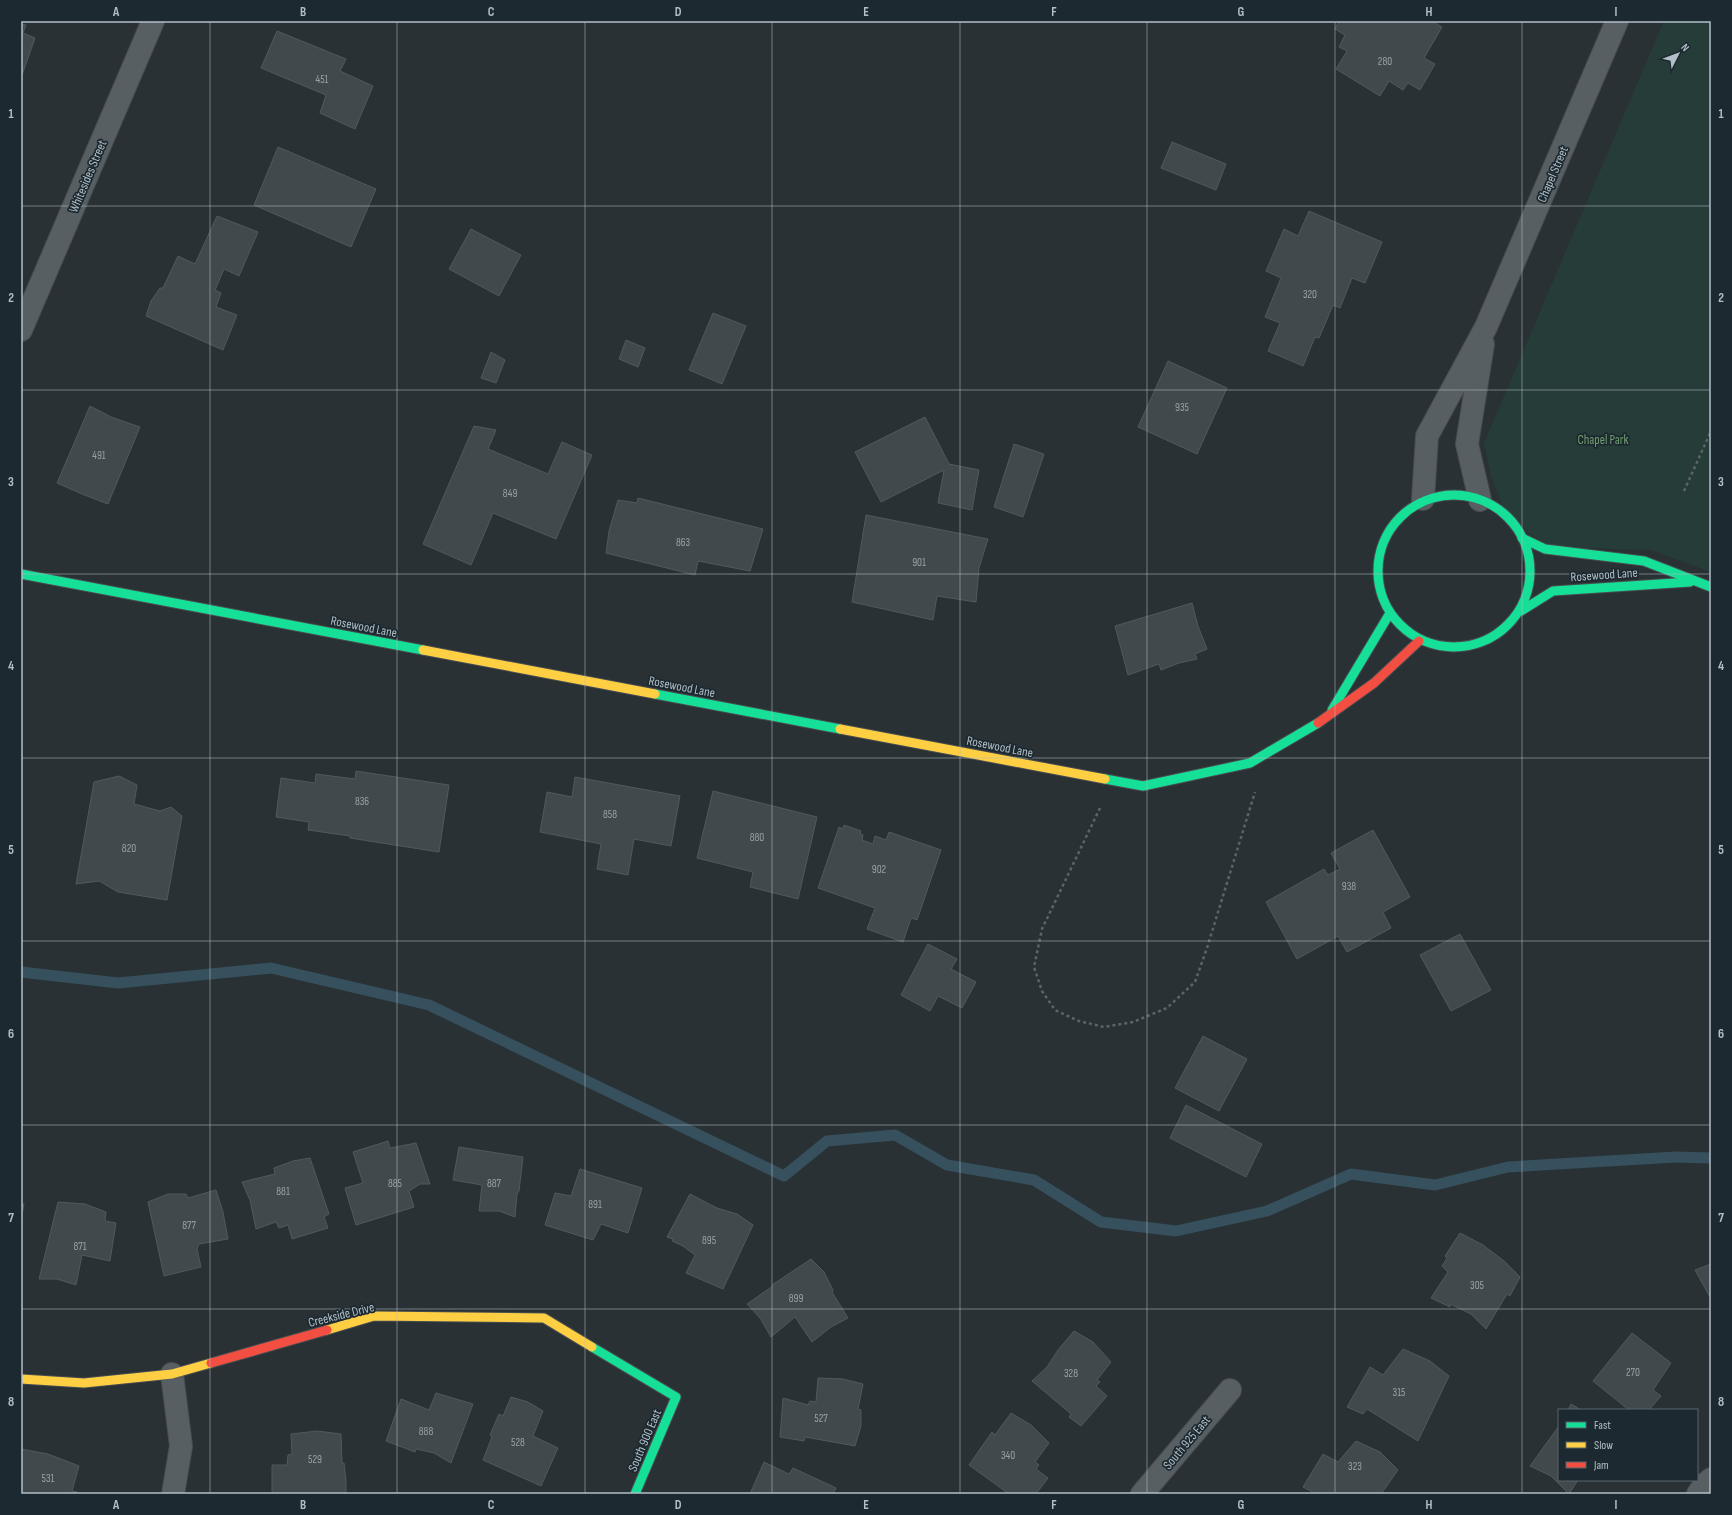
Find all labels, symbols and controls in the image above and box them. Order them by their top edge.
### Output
text: A [112,4,120,20]
text: B [300,4,306,20]
text: C [488,4,495,20]
text: D [675,4,682,20]
text: E [863,4,869,20]
text: F [1051,4,1057,20]
text: G [1238,4,1245,20]
text: H [1426,4,1433,20]
text: I [1615,4,1618,20]
north arrow [1658,34,1698,74]
text: N [1678,41,1692,54]
house number: 280 [1378,55,1392,68]
house number: 451 [316,73,329,86]
text: 1 [8,106,14,122]
text: 1 [1718,106,1724,122]
street label: Whitesides Street [65,138,110,215]
street label: Chapel Street [1534,144,1572,205]
house number: 320 [1303,288,1317,301]
text: 2 [8,290,14,306]
text: 2 [1718,290,1724,306]
house number: 935 [1175,401,1189,414]
park label: Chapel Park [1578,432,1629,448]
house number: 491 [92,449,106,462]
text: 3 [8,474,14,490]
text: 3 [1718,474,1724,490]
house number: 849 [503,487,517,500]
house number: 863 [676,536,691,549]
house number: 901 [912,556,926,569]
street label: Rosewood Lane [1570,565,1638,585]
street label: Rosewood Lane [329,613,398,641]
text: 4 [8,658,14,674]
text: 4 [1718,658,1724,674]
street label: Rosewood Lane [647,673,716,701]
street label: Rosewood Lane [965,733,1034,761]
house number: 836 [355,795,369,808]
house number: 858 [603,808,617,821]
house number: 880 [750,831,764,844]
text: 5 [8,842,14,858]
house number: 820 [122,842,136,855]
text: 5 [1718,842,1724,858]
house number: 902 [872,863,887,876]
house number: 938 [1342,880,1356,893]
text: 6 [8,1026,14,1042]
text: 6 [1718,1026,1724,1042]
house number: 885 [388,1177,402,1190]
house number: 887 [487,1177,502,1190]
house number: 881 [276,1185,290,1198]
house number: 891 [588,1198,602,1211]
text: 7 [8,1210,14,1226]
text: 7 [1718,1210,1724,1226]
house number: 877 [182,1219,196,1232]
house number: 895 [702,1234,716,1247]
house number: 871 [73,1240,87,1253]
house number: 305 [1470,1279,1484,1292]
house number: 899 [789,1292,803,1305]
street label: Creekside Drive [307,1299,376,1331]
house number: 270 [1626,1366,1640,1379]
house number: 328 [1064,1367,1078,1380]
house number: 315 [1393,1386,1405,1399]
text: 8 [8,1394,14,1410]
text: 8 [1718,1394,1724,1410]
street label: South 900 East [625,1407,665,1474]
legend [1558,1409,1698,1481]
house number: 527 [814,1412,828,1425]
street label: South 925 East [1160,1413,1214,1473]
text: Fast [1594,1418,1611,1433]
house number: 888 [419,1425,433,1438]
house number: 528 [511,1436,525,1449]
text: Slow [1594,1438,1613,1453]
house number: 340 [1001,1449,1015,1462]
house number: 529 [308,1453,322,1466]
text: Jam [1593,1458,1609,1473]
house number: 323 [1348,1460,1362,1473]
house number: 531 [42,1472,55,1485]
text: A [112,1497,120,1513]
text: B [300,1497,306,1513]
text: C [488,1497,495,1513]
text: D [675,1497,682,1513]
text: E [863,1497,869,1513]
text: F [1051,1497,1057,1513]
text: G [1238,1497,1245,1513]
text: H [1426,1497,1433,1513]
text: I [1615,1497,1618,1513]

